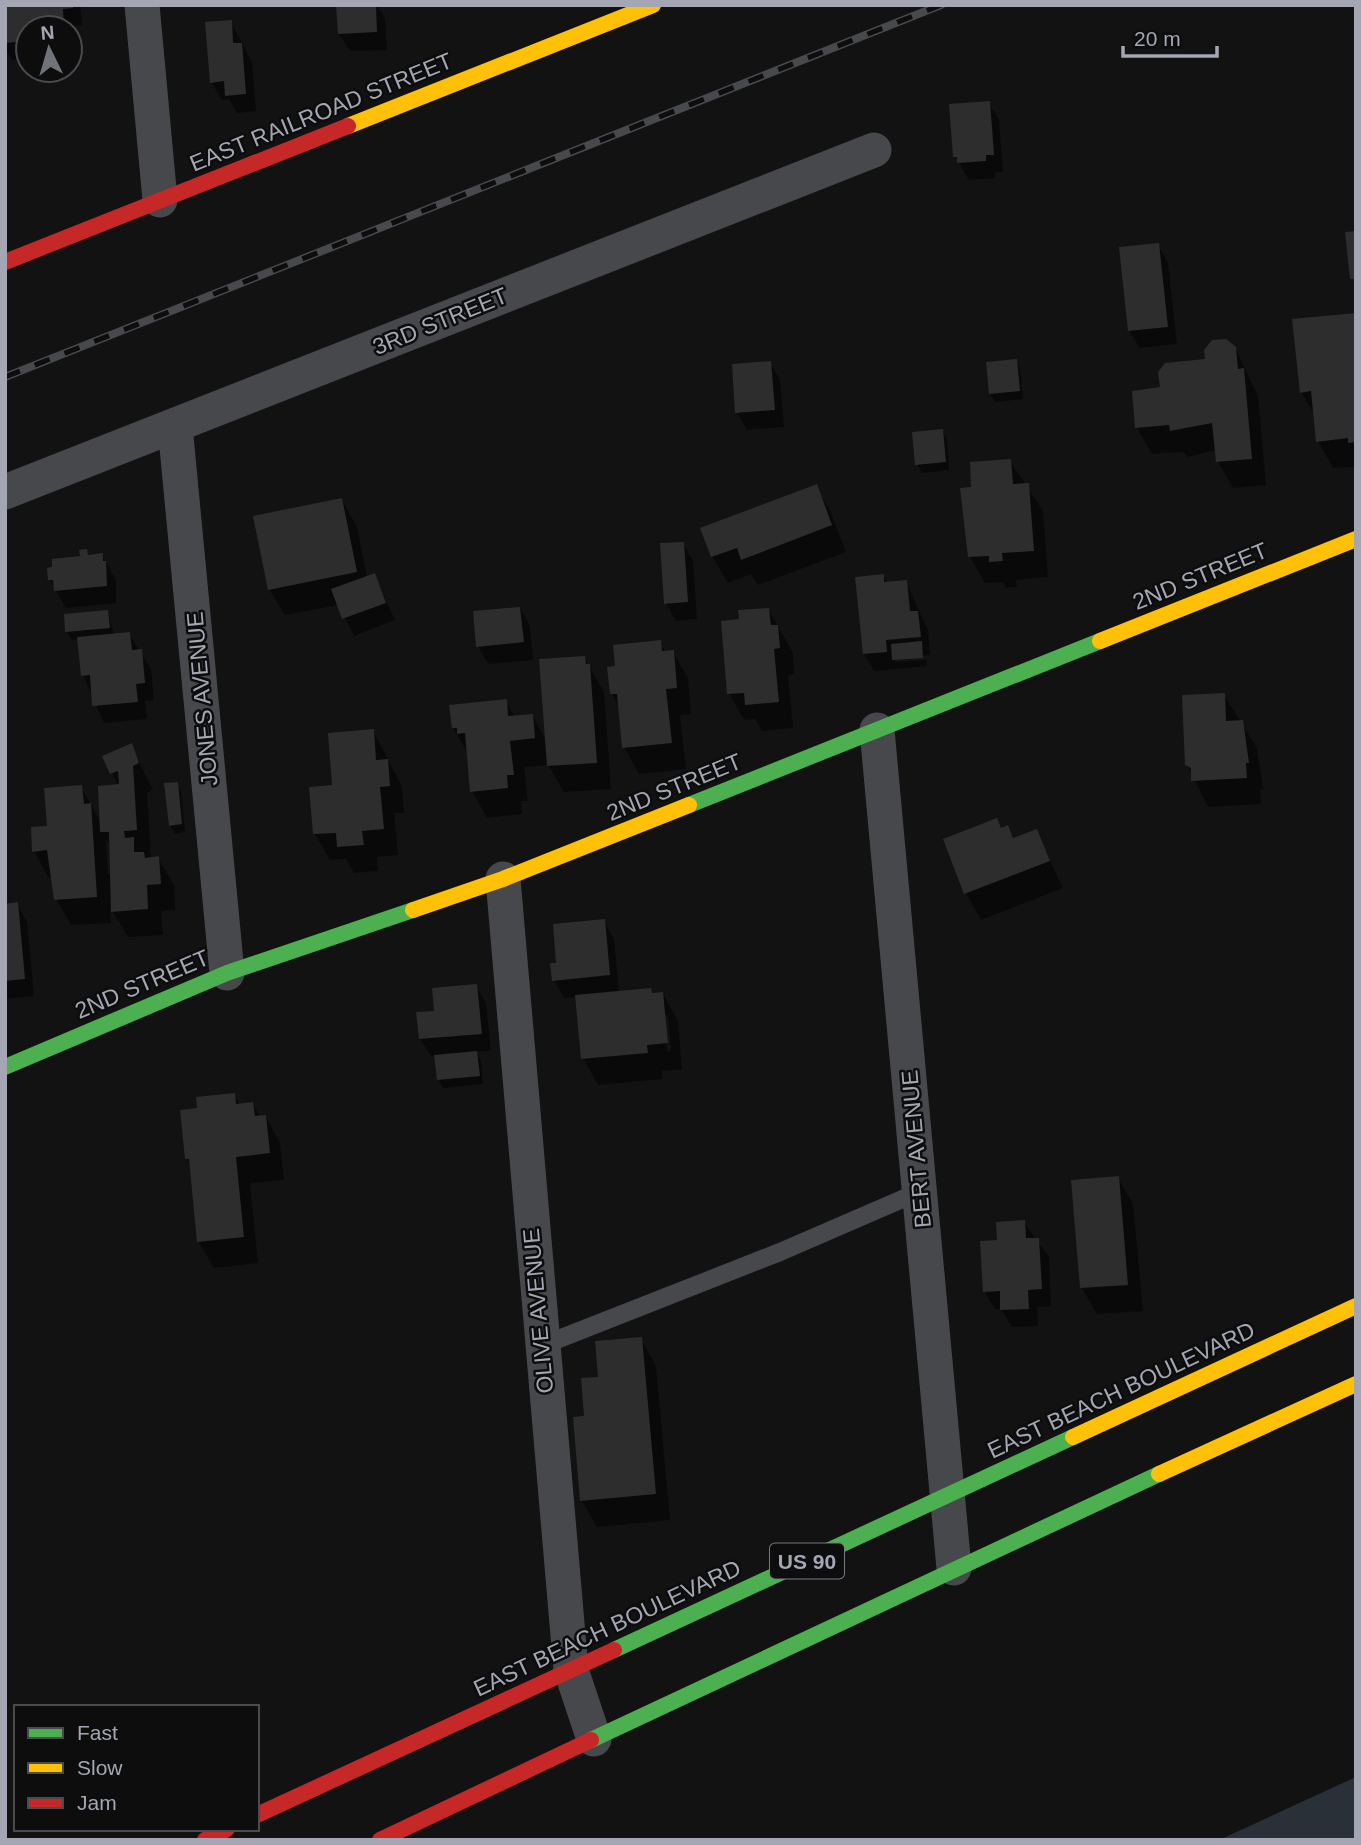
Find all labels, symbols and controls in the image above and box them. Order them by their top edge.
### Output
north arrow [14,14,84,84]
scale bar [1123,14,1218,58]
text: N [40,22,55,44]
text: 20 m [1134,27,1181,50]
street label: EAST RAILROAD STREET [186,47,456,177]
street label: 3RD STREET [369,282,511,360]
street label: 2ND STREET [1129,537,1271,615]
street label: JONES AVENUE [181,611,223,787]
street label: 2ND STREET [603,748,745,826]
street label: 2ND STREET [71,944,213,1024]
street label: BERT AVENUE [896,1069,936,1229]
street label: OLIVE AVENUE [518,1227,558,1395]
street label: EAST BEACH BOULEVARD [983,1317,1259,1463]
road number: US 90 [770,1544,844,1578]
street label: EAST BEACH BOULEVARD [469,1555,745,1701]
legend [14,1705,259,1831]
text: Fast [77,1721,118,1744]
text: Slow [77,1756,123,1779]
text: Jam [77,1791,117,1814]

